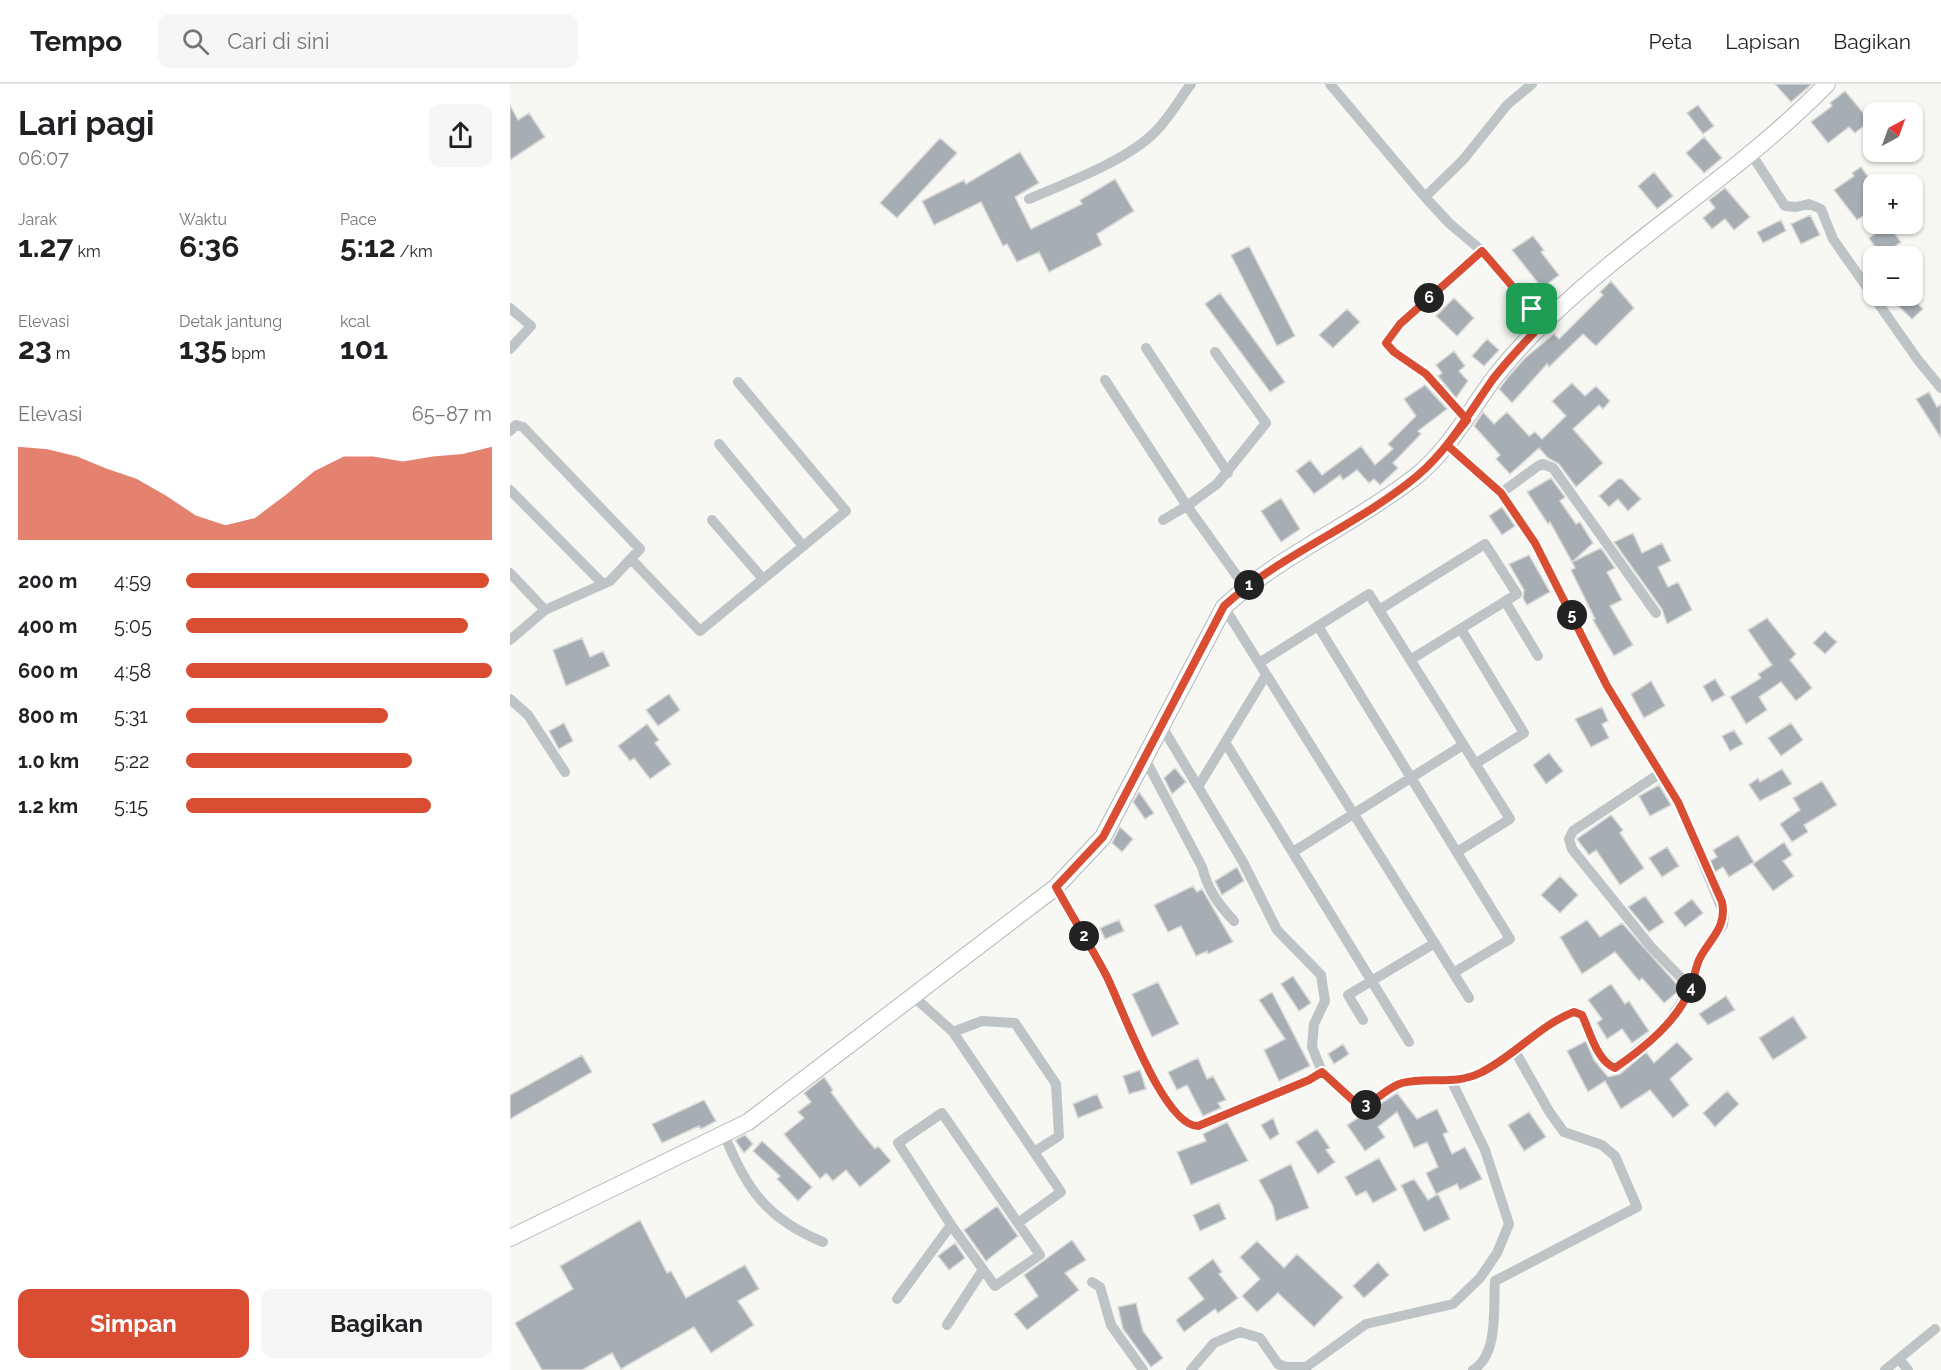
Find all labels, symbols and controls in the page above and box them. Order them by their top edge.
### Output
search box [158,14,578,68]
text: Tempo [30,25,122,58]
icon: search [179,25,212,58]
text: Cari di sini [227,28,330,54]
text: Peta [1649,29,1692,54]
text: Lapisan [1725,29,1800,54]
text: Bagikan [1833,29,1911,54]
north arrow [1863,102,1923,162]
map controls [1863,102,1923,306]
text: Lari pagi [18,104,155,143]
button: share [429,104,492,167]
text: 06:07 [18,146,69,170]
button: + [1863,174,1923,234]
text: Jarak [18,210,57,229]
text: Waktu [179,210,227,229]
text: Pace [340,210,377,229]
text: 1.27 [18,229,73,264]
text: 6:36 [179,229,240,264]
text: 5:12 [340,229,396,264]
text: km [73,242,101,261]
text: /km [396,242,433,261]
button: − [1863,246,1923,306]
pin: 6 [1414,283,1444,313]
pin [1506,283,1557,334]
text: 6 [1424,288,1434,307]
icon: arrive [1515,292,1548,325]
text: Elevasi [18,312,70,331]
text: Detak jantung [179,312,282,331]
text: kcal [340,312,370,331]
text: 23 [18,331,52,366]
text: 135 [179,331,227,366]
text: 101 [340,331,388,366]
text: m [52,344,70,363]
text: bpm [227,344,266,363]
text: Elevasi [18,402,82,426]
text: 65–87 m [412,402,492,426]
text: 200 m [18,569,77,593]
text: 4:59 [114,569,151,593]
pin: 1 [1234,570,1264,600]
text: 1 [1245,575,1253,594]
pin: 5 [1557,600,1587,630]
text: 5 [1568,605,1576,624]
text: 400 m [18,614,77,638]
text: 5:05 [114,614,152,638]
text: 600 m [18,659,78,683]
text: 4:58 [114,659,151,683]
text: 800 m [18,704,78,728]
text: 5:31 [114,704,148,728]
text: 1.0 km [18,749,79,773]
text: 5:22 [114,749,150,773]
text: 1.2 km [18,794,78,818]
text: 5:15 [114,794,148,818]
pin: 2 [1069,921,1099,951]
text: 2 [1079,926,1089,945]
pin: 4 [1676,973,1706,1003]
text: 4 [1686,978,1696,997]
pin: 3 [1351,1090,1381,1120]
text: 3 [1362,1095,1370,1114]
button: Simpan [18,1289,249,1358]
button: Bagikan [261,1289,492,1358]

